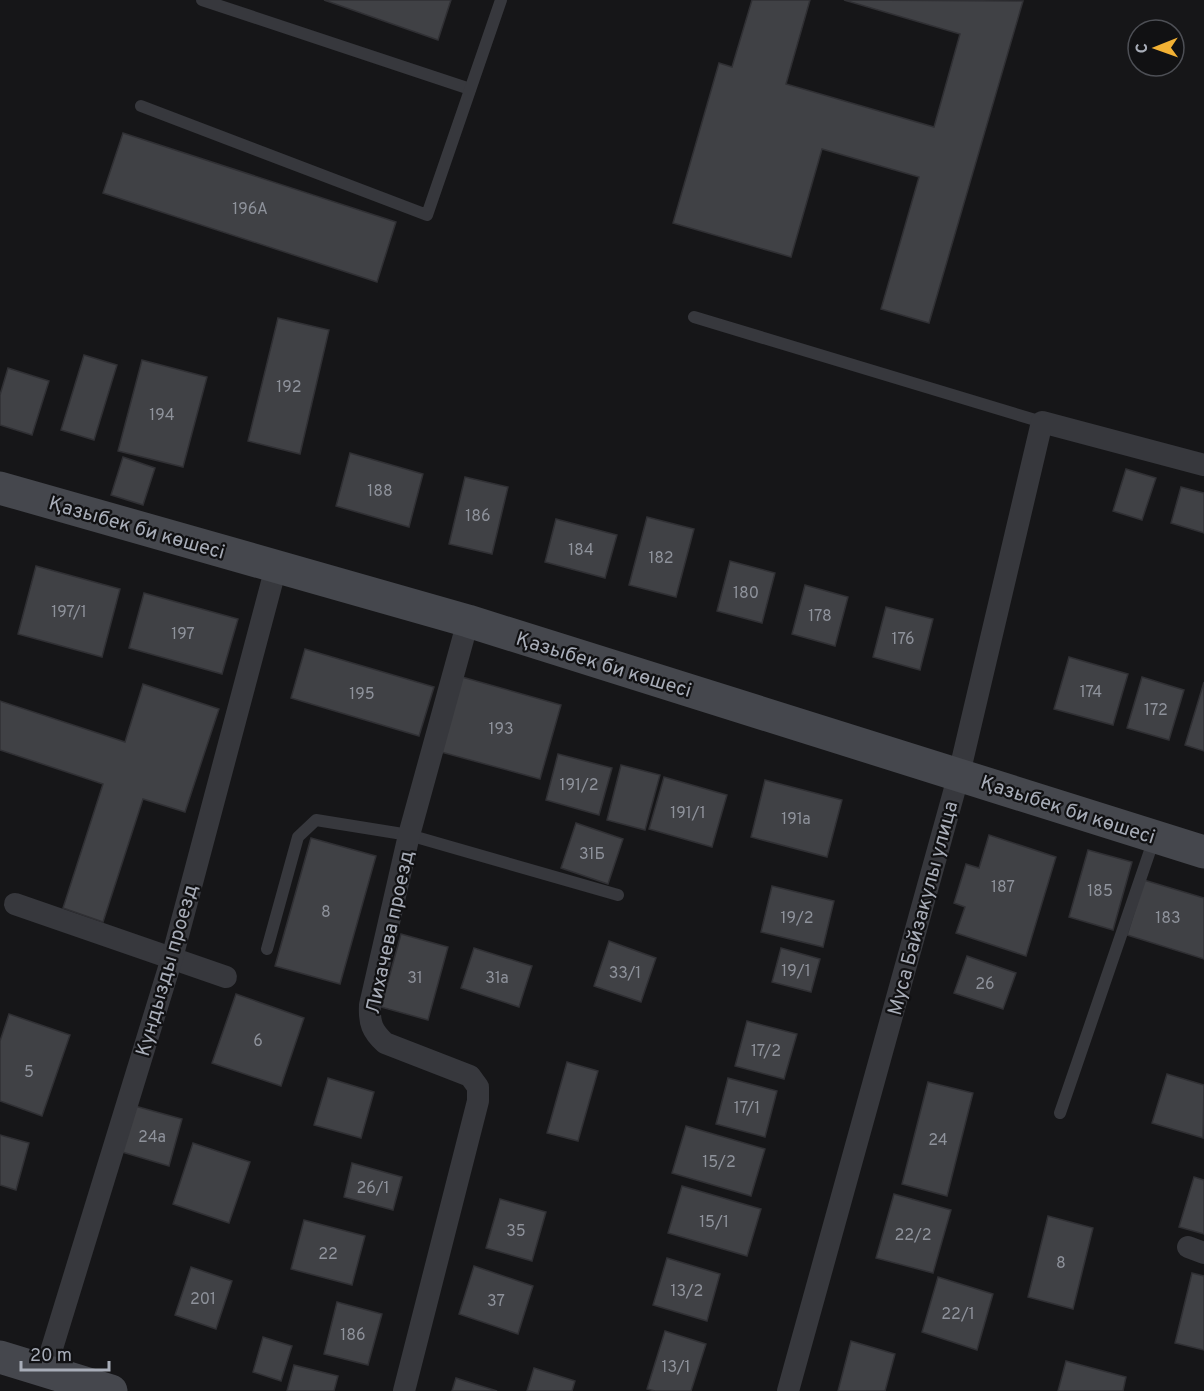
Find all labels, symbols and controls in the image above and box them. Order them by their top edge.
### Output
north arrow [1126,18,1186,78]
text: С [1133,43,1153,54]
house number: 196А [232,200,268,220]
house number: 192 [276,378,302,398]
house number: 194 [149,406,175,426]
house number: 188 [367,482,393,502]
street label: Қазыбек би көшесі [45,491,228,567]
house number: 186 [465,507,491,527]
house number: 184 [568,541,594,561]
house number: 182 [648,549,674,569]
house number: 180 [733,584,759,604]
house number: 197/1 [51,603,87,623]
house number: 178 [808,607,832,627]
house number: 197 [171,625,195,645]
street label: Қазыбек би көшесі [512,627,694,705]
house number: 176 [891,630,915,650]
house number: 174 [1080,683,1102,703]
house number: 195 [349,685,375,705]
house number: 172 [1144,701,1168,721]
house number: 193 [488,720,514,740]
street label: Қазыбек би көшесі [977,770,1158,851]
house number: 191/2 [559,776,599,796]
street label: Муса Байзакулы улица [883,798,965,1019]
house number: 191/1 [670,804,706,824]
house number: 191а [781,810,811,830]
house number: 31Б [579,845,605,865]
street label: Лихачева проезд [361,848,421,1017]
house number: 187 [991,878,1015,898]
street label: Кундызды проезд [131,882,205,1060]
house number: 185 [1087,882,1113,902]
house number: 8 [321,903,331,923]
house number: 19/2 [780,909,814,929]
house number: 183 [1155,909,1181,929]
house number: 19/1 [781,962,811,982]
house number: 33/1 [609,964,641,984]
house number: 31 [407,969,423,989]
house number: 31а [485,969,509,989]
house number: 26 [975,975,995,995]
house number: 6 [253,1032,263,1052]
house number: 17/2 [751,1042,781,1062]
house number: 5 [24,1063,34,1083]
house number: 17/1 [734,1099,760,1119]
house number: 24а [138,1128,166,1148]
house number: 24 [928,1131,948,1151]
house number: 15/2 [702,1153,736,1173]
house number: 26/1 [356,1179,390,1199]
house number: 15/1 [699,1213,729,1233]
house number: 35 [506,1222,526,1242]
house number: 22/2 [894,1226,932,1246]
house number: 22 [318,1245,338,1265]
house number: 8 [1056,1254,1066,1274]
house number: 13/2 [671,1282,703,1302]
house number: 201 [190,1290,216,1310]
house number: 37 [487,1292,505,1312]
house number: 22/1 [941,1305,975,1325]
house number: 186 [340,1326,366,1346]
scale bar [21,1334,110,1372]
text: 20 m [30,1345,72,1368]
house number: 13/1 [662,1358,690,1378]

